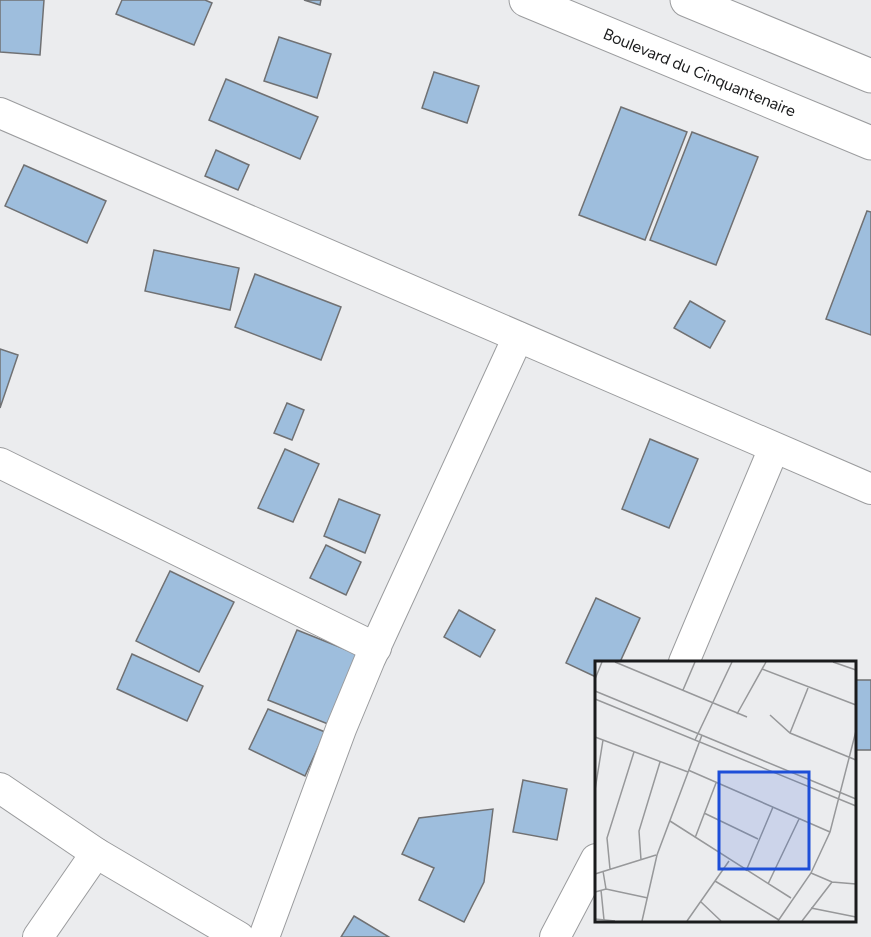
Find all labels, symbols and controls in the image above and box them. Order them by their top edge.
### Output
street label: Boulevard du Cinquantenaire [600,24,799,121]
inset map [595,661,856,922]

